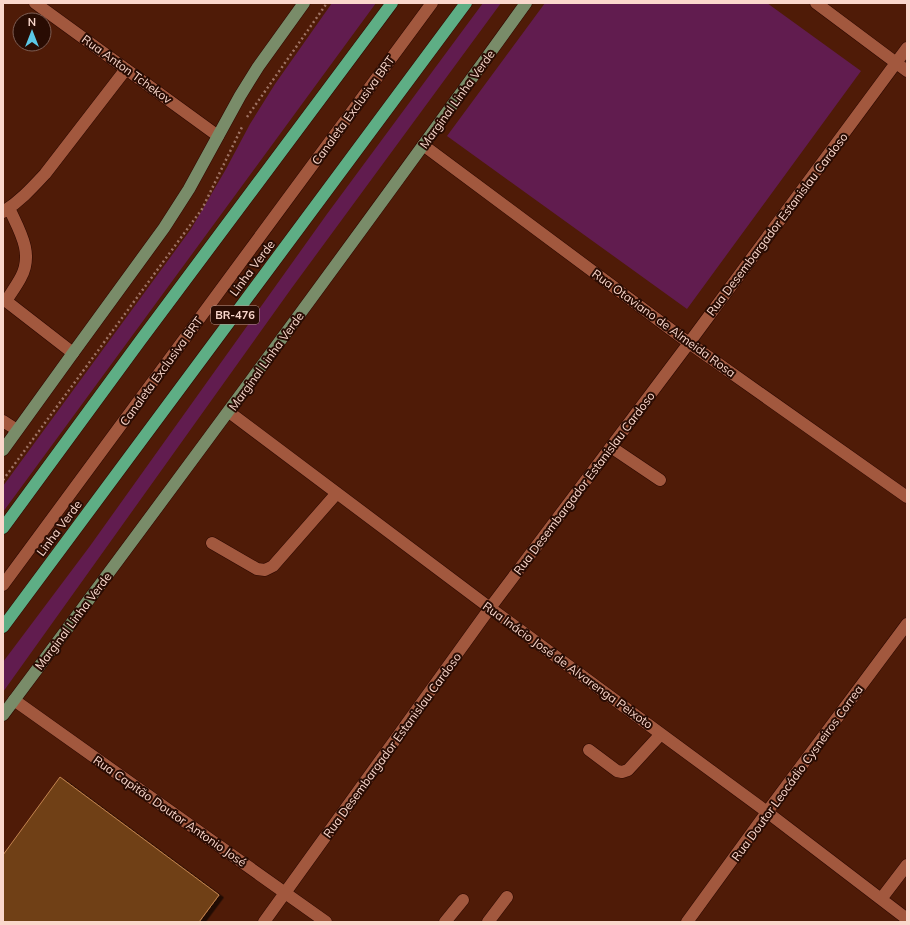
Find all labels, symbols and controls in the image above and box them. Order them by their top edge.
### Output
north arrow [12,12,52,52]
text: N [28,15,36,29]
street label: Rua Anton Tchekov [79,31,175,107]
street label: Marginal Linha Verde [416,47,498,151]
street label: Canaleta Exclusiva BRT [308,52,398,168]
street label: Rua Desembargador Estanislau Cardoso [703,129,851,318]
street label: Linha Verde [226,237,278,299]
street label: Rua Otaviano de Almeida Rosa [589,266,739,380]
road number: BR-476 [211,306,259,324]
street label: Marginal Linha Verde [225,309,307,413]
street label: Canaleta Exclusiva BRT [116,313,206,429]
street label: Rua Desembargador Estanislau Cardoso [510,388,658,577]
street label: Linha Verde [33,497,85,559]
street label: Marginal Linha Verde [31,569,115,673]
street label: Rua Inácio José de Alvarenga Peixoto [480,598,656,732]
street label: Rua Desembargador Estanislau Cardoso [320,649,464,841]
street label: Rua Doutor Leocádio Cysneiros Correa [728,682,866,864]
street label: Rua Capitão Doutor Antonio José [91,752,249,870]

